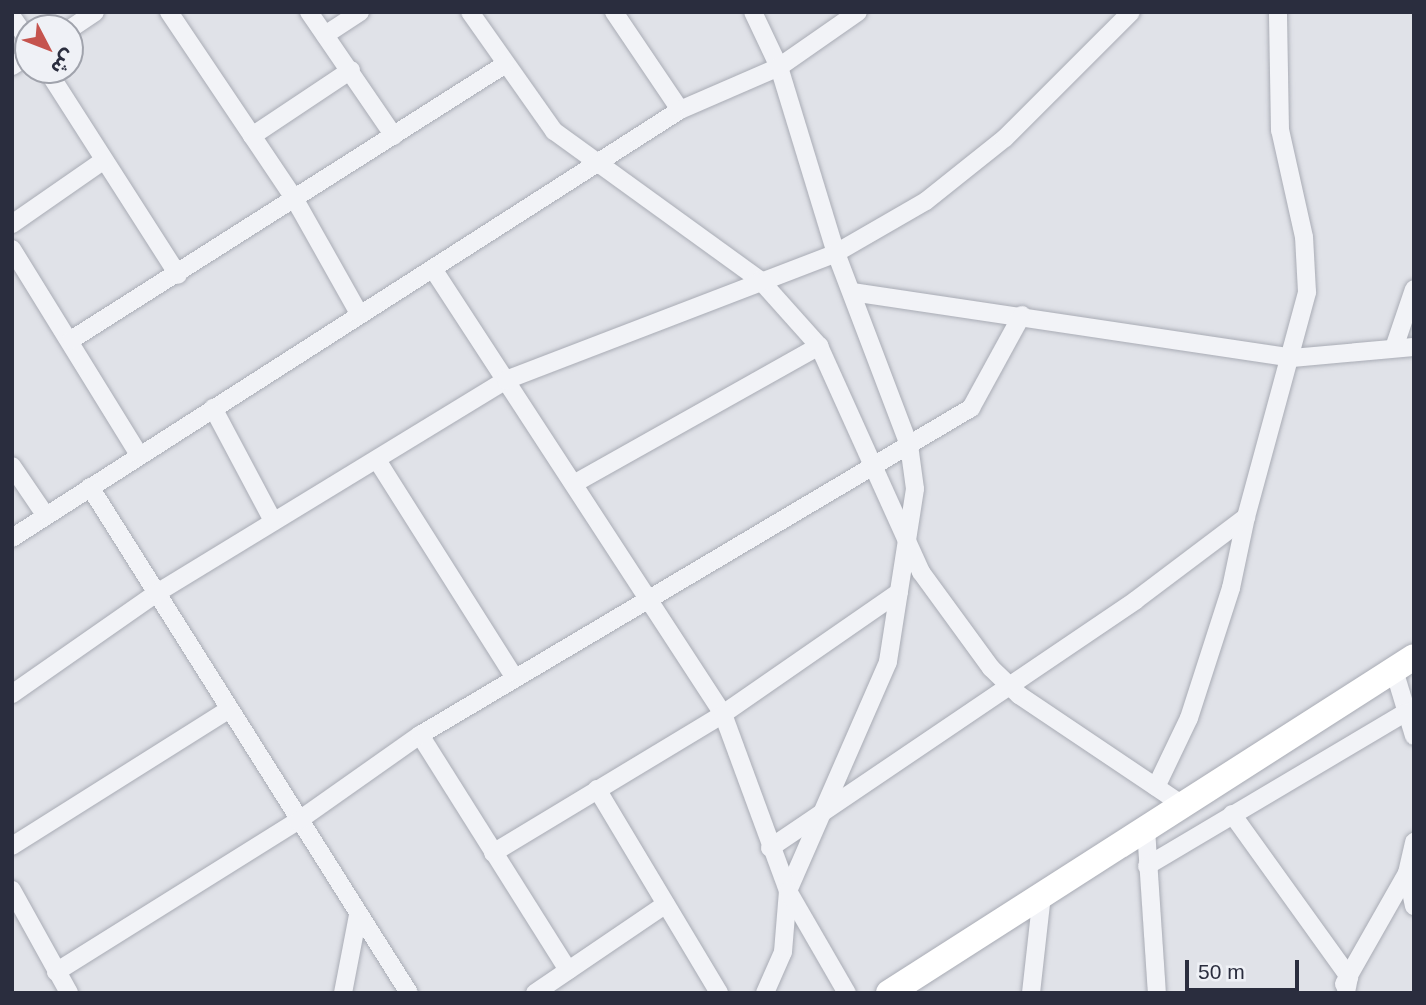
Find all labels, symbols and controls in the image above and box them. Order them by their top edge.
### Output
north arrow [14,14,84,84]
text: ش [47,45,80,79]
scale bar [1188,946,1302,990]
text: 50 m [1198,960,1245,983]

